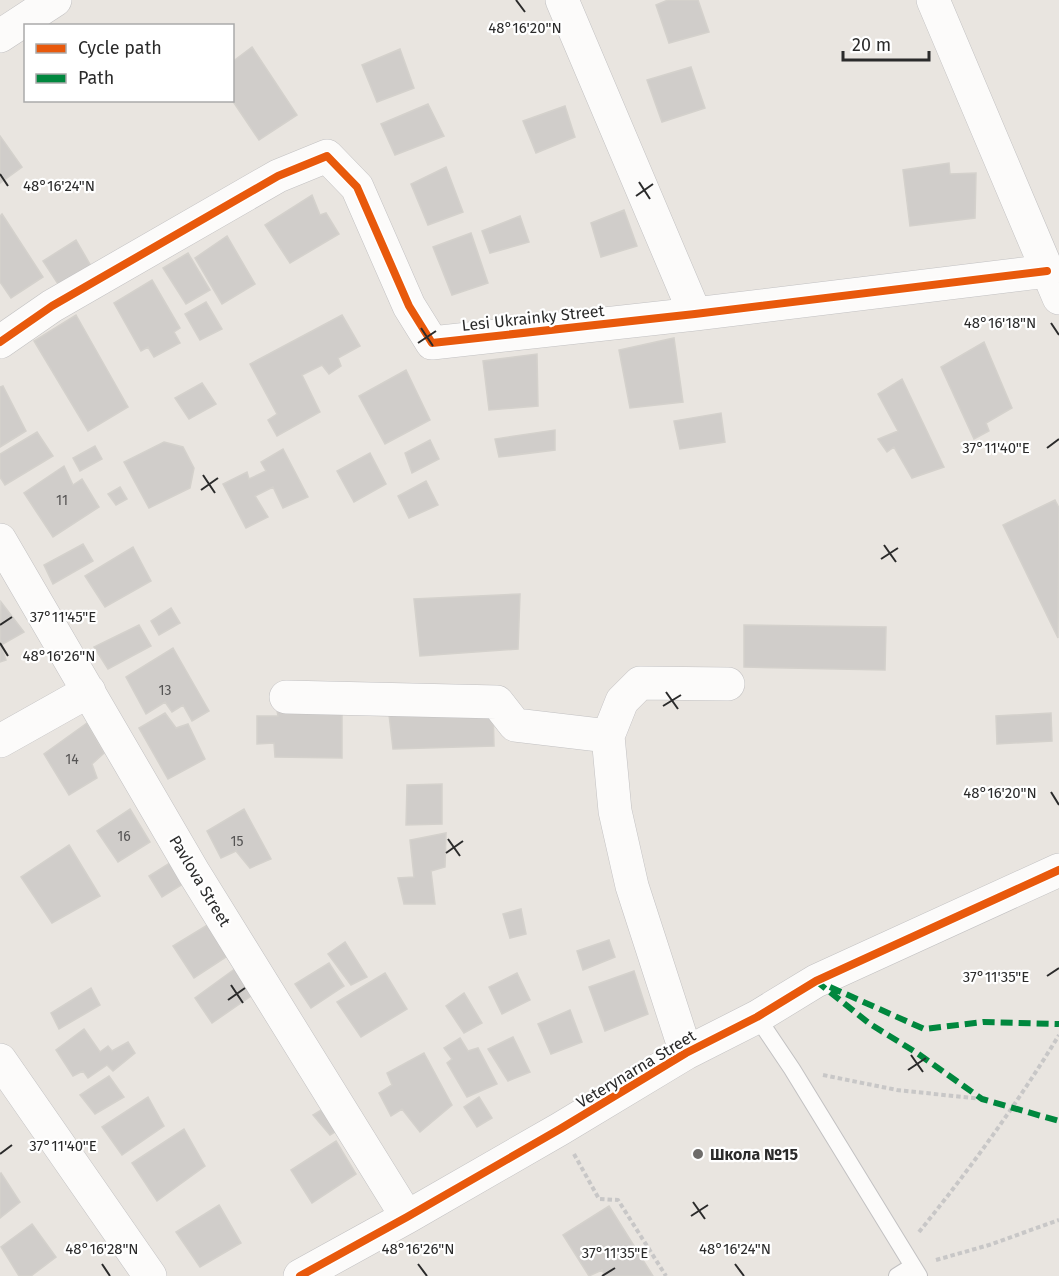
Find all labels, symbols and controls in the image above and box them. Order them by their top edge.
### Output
text: 48°16'20"N [488,19,562,37]
legend [24,24,234,102]
scale bar [843,24,928,62]
text: 20 m [852,34,891,56]
text: Cycle path [78,37,162,59]
text: Path [78,67,114,89]
text: 48°16'24"N [23,177,95,195]
street label: Lesi Ukrainky Street [461,301,605,335]
text: 48°16'18"N [964,314,1036,332]
text: 37°11'40"E [962,439,1030,457]
house number: 11 [56,492,68,509]
text: 37°11'45"E [30,608,96,626]
text: 48°16'26"N [23,647,95,665]
house number: 13 [158,682,172,699]
house number: 14 [65,751,79,768]
text: 48°16'20"N [963,784,1037,802]
house number: 16 [117,828,131,845]
street label: Pavlova Street [165,832,235,930]
house number: 15 [230,833,244,850]
text: 37°11'35"E [963,968,1029,986]
street label: Veterynarna Street [573,1026,699,1112]
text: 37°11'40"E [29,1137,97,1155]
place label: Школа №15 [710,1145,799,1164]
marker: Школа №15 [691,1147,705,1161]
text: 48°16'28"N [65,1240,139,1258]
text: 48°16'26"N [382,1240,454,1258]
text: 48°16'24"N [699,1240,771,1258]
text: 37°11'35"E [582,1244,648,1262]

